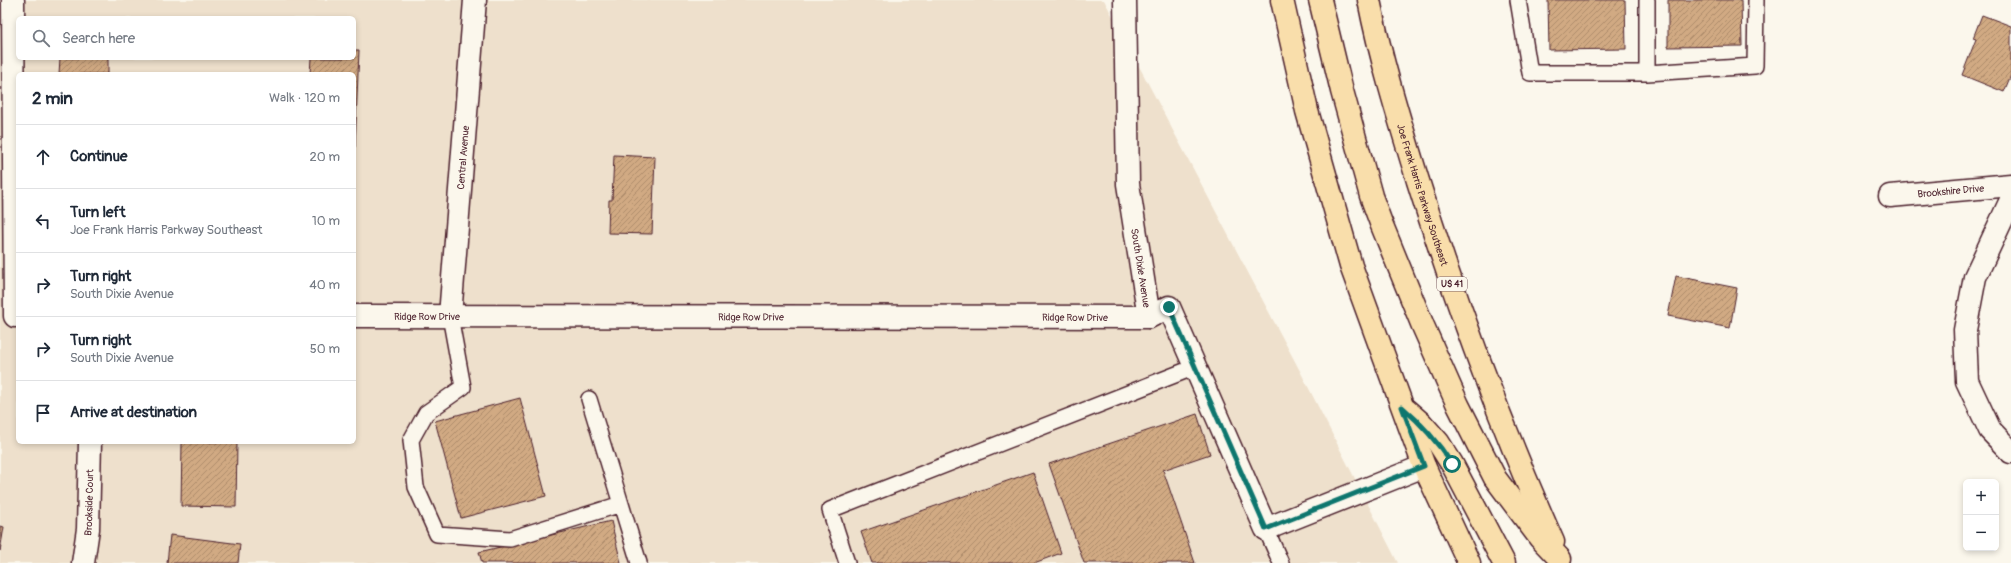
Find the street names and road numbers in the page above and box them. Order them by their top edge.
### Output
street label: Joe Frank Harris Parkway Southeast [1394,123,1450,268]
street label: Central Avenue [455,125,472,190]
street label: Brookshire Drive [1917,182,1985,200]
street label: South Dixie Avenue [1128,228,1152,309]
road number: US 41 [1437,277,1467,291]
street label: Ridge Row Drive [394,311,460,323]
street label: Ridge Row Drive [718,311,784,324]
street label: Ridge Row Drive [1042,312,1108,324]
street label: Brookside Court [82,468,96,537]

